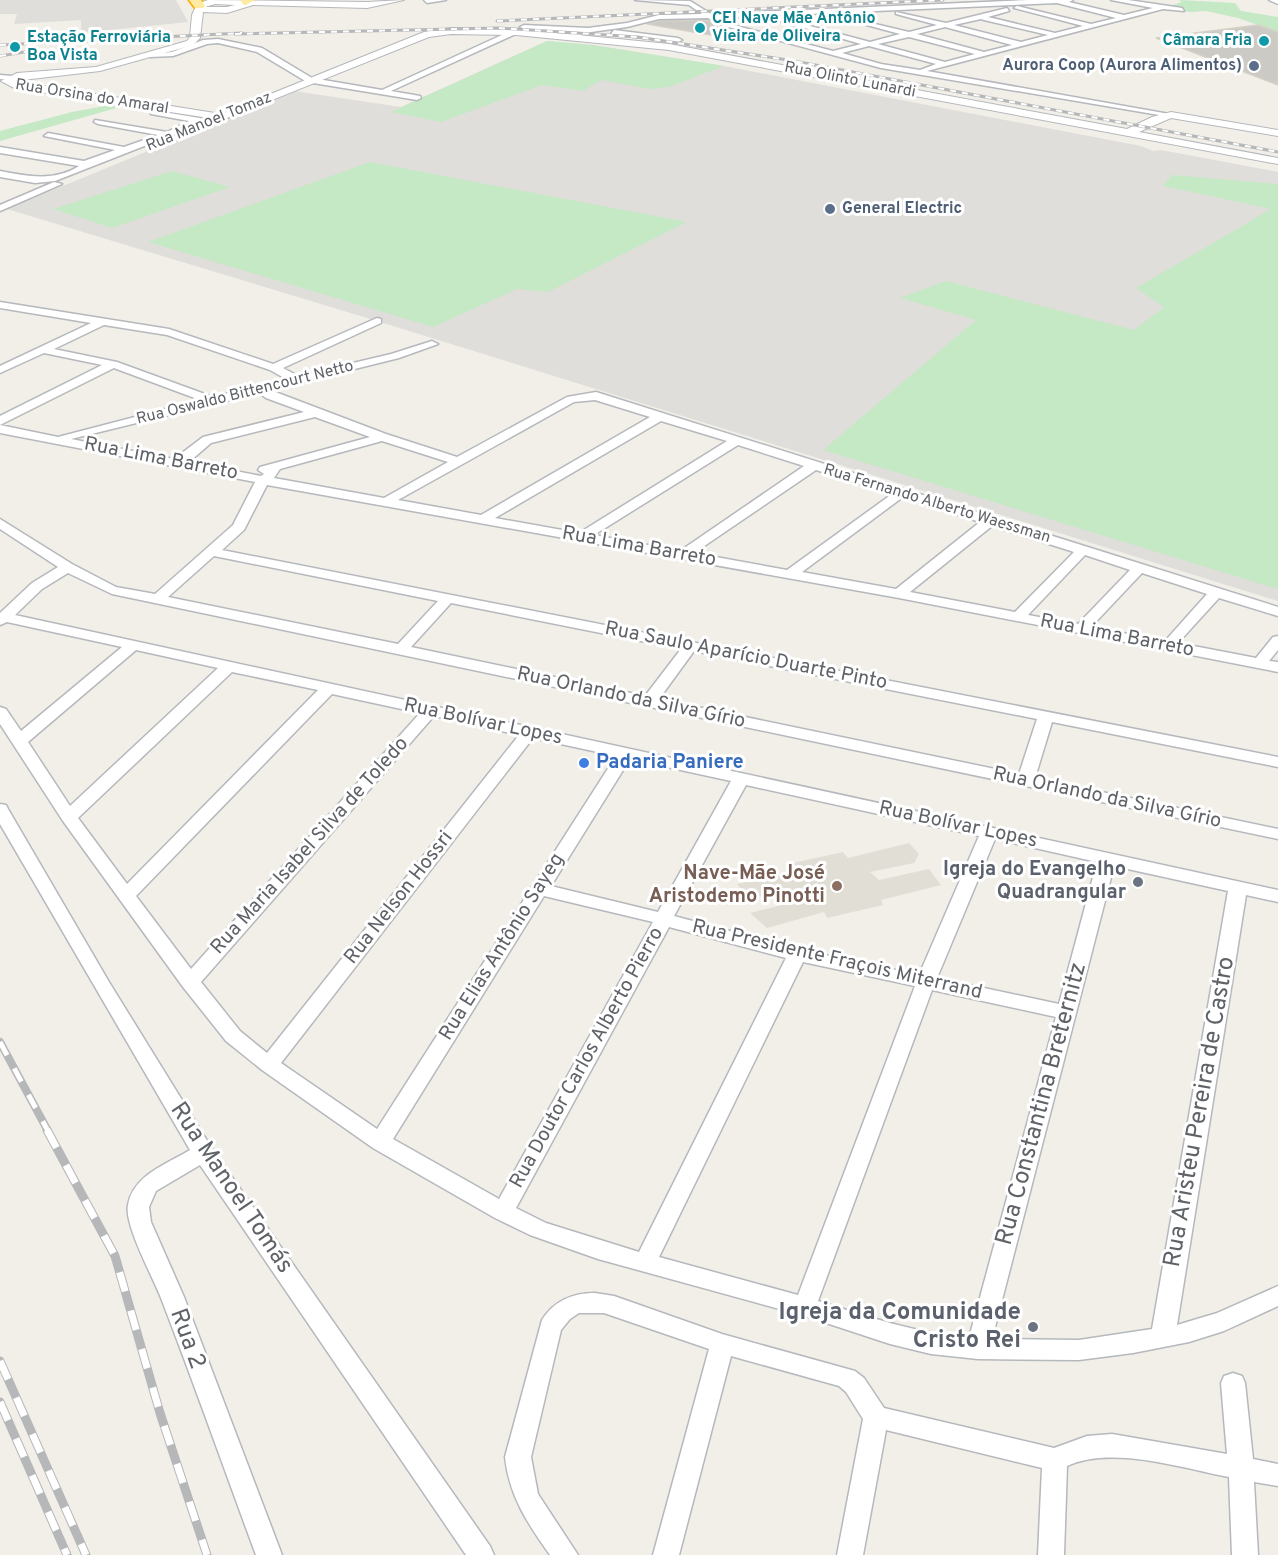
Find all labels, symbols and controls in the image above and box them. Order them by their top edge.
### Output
place label: CEI Nave Mãe Antônio Vieira de Oliveira [712,9,875,47]
marker: CEI Nave Mãe Antônio Vieira de Oliveira [693,21,707,35]
place label: Estação Ferroviária Boa Vista [27,28,171,66]
place label: Câmara Fria [1162,31,1252,51]
marker: Câmara Fria [1257,34,1271,48]
marker: Estação Ferroviária Boa Vista [8,40,22,54]
place label: Aurora Coop (Aurora Alimentos) [1002,56,1242,76]
street label: Rua Olinto Lunardi [782,57,918,103]
marker: Aurora Coop (Aurora Alimentos) [1247,59,1261,73]
street label: Rua Orsina do Amaral [14,75,170,119]
street label: Rua Manoel Tomaz [143,88,275,156]
place label: General Electric [842,199,962,219]
marker: General Electric [823,202,837,216]
street label: Rua Oswaldo Bittencourt Netto [134,356,356,430]
street label: Rua Lima Barreto [82,431,240,487]
street label: Rua Fernando Alberto Waessman [821,460,1053,548]
street label: Rua Lima Barreto [560,521,718,573]
street label: Rua Lima Barreto [1038,608,1196,664]
street label: Rua Saulo Aparício Duarte Pinto [603,616,889,696]
street label: Rua Orlando da Silva Gírio [514,661,748,735]
street label: Rua Bolívar Lopes [401,693,565,751]
street label: Rua Maria Isabel Silva de Toledo [205,732,415,960]
place label: Padaria Paniere [596,750,744,776]
marker: Padaria Paniere [577,756,591,770]
street label: Rua Orlando da Silva Gírio [990,761,1224,835]
street label: Rua Bolívar Lopes [876,796,1040,854]
street label: Rua Nelson Hossri [339,826,459,970]
street label: Rua Elias Antônio Sayeg [434,848,570,1046]
place label: Igreja do Evangelho Quadrangular [943,857,1127,906]
place label: Nave-Mãe José Aristodemo Pinotti [649,861,825,910]
marker: Igreja do Evangelho Quadrangular [1131,875,1145,889]
marker: Nave-Mãe José Aristodemo Pinotti [830,879,844,893]
street label: Rua Presidente Fraçois Miterrand [689,914,985,1006]
street label: Rua Doutor Carlos Alberto Pierro [504,923,670,1193]
street label: Rua Aristeu Pereira de Castro [1158,954,1242,1270]
street label: Rua Constantina Breternitz [990,959,1094,1249]
street label: Rua Manoel Tomás [163,1097,299,1279]
place label: Igreja da Comunidade Cristo Rei [778,1298,1021,1356]
street label: Rua 2 [162,1305,212,1373]
marker: Igreja da Comunidade Cristo Rei [1026,1320,1040,1334]

